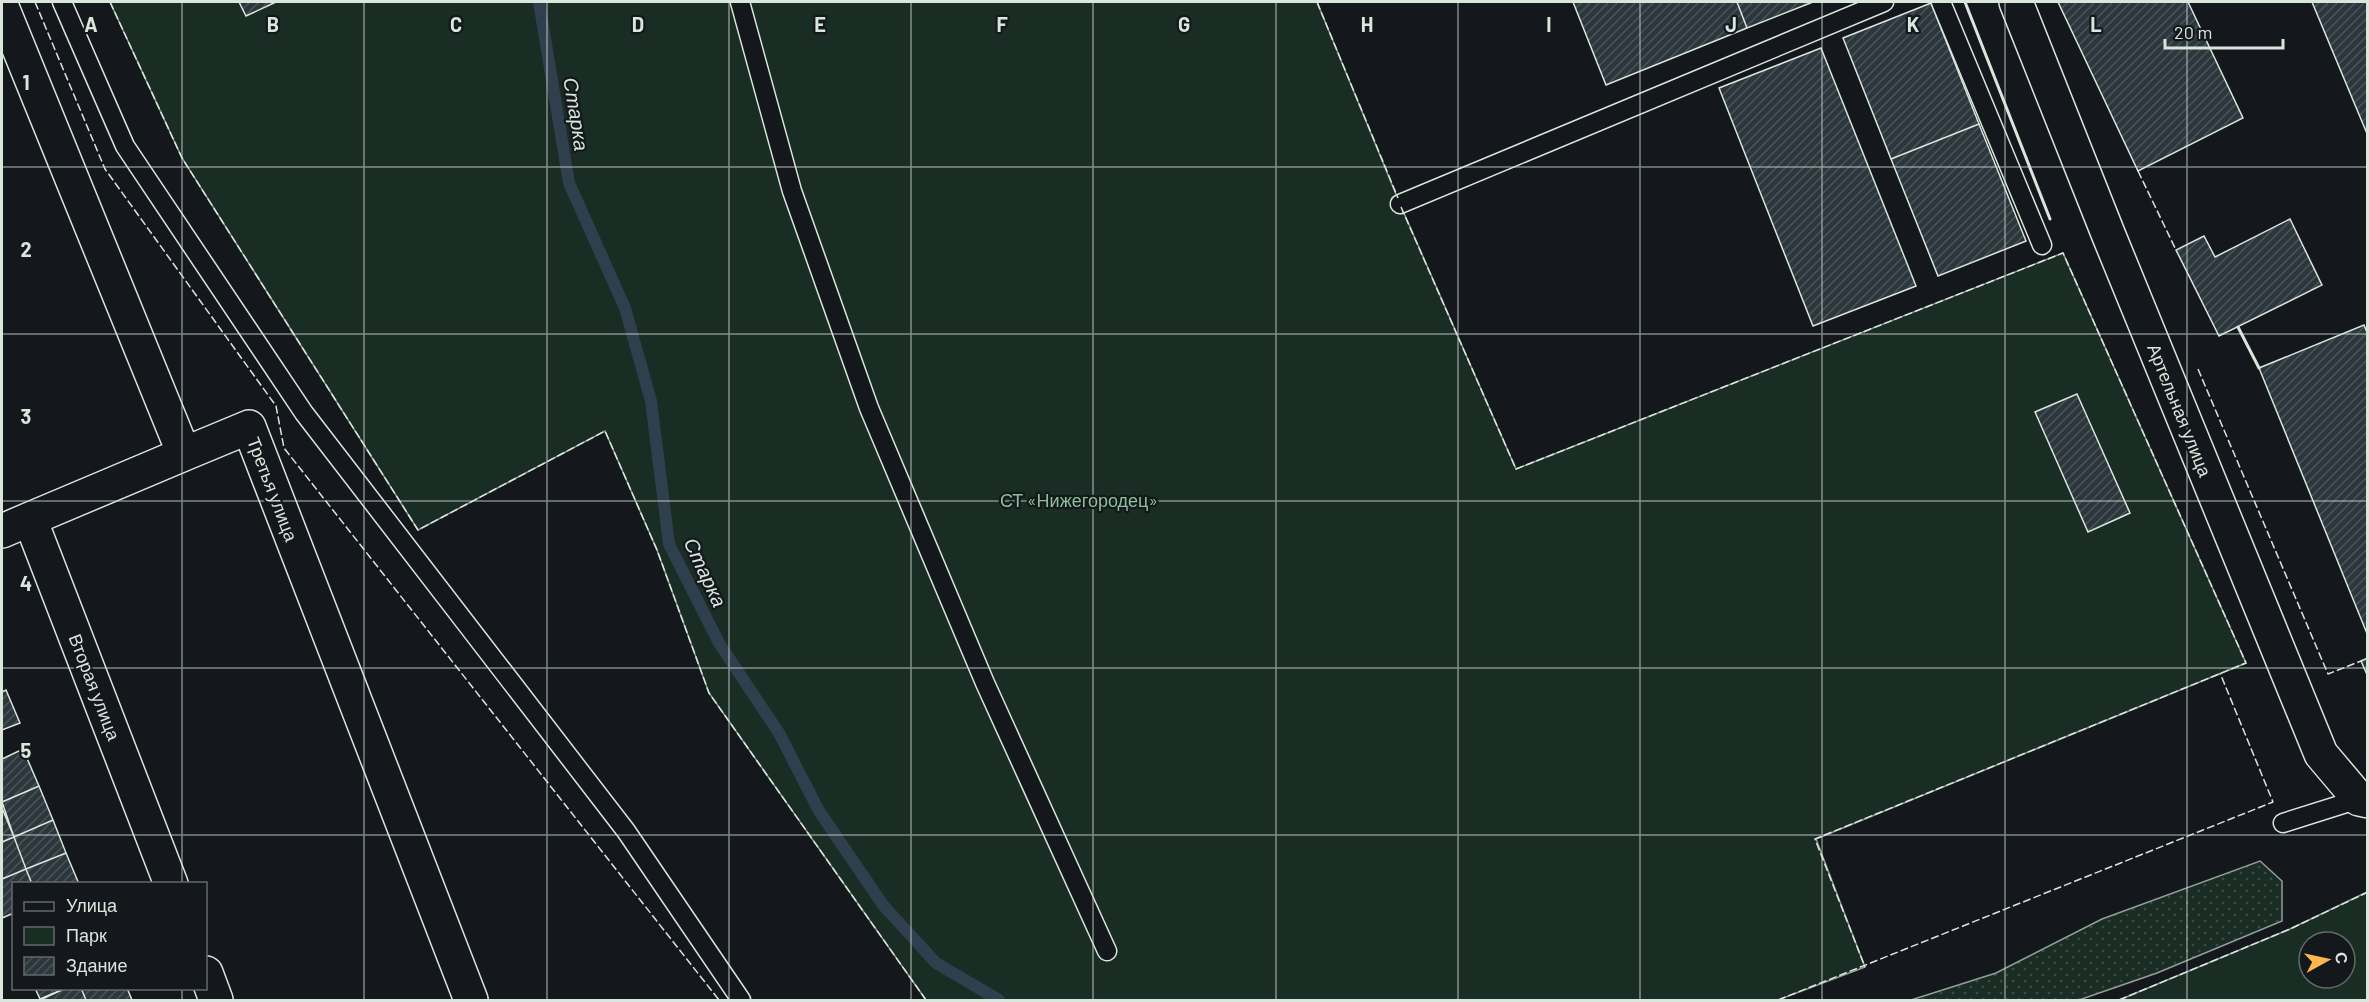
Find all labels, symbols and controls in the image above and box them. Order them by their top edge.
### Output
text: A [84,12,98,36]
text: B [267,12,279,36]
text: C [450,12,462,36]
text: D [632,12,644,36]
text: E [814,12,826,36]
text: F [996,12,1008,36]
text: G [1178,12,1190,36]
text: H [1361,12,1373,36]
text: I [1546,12,1552,36]
text: J [1725,12,1737,36]
text: K [1907,12,1920,36]
text: L [2090,12,2102,36]
scale bar [2165,12,2284,50]
text: 20 m [2174,21,2212,43]
text: 1 [22,70,30,94]
water label: Старка [559,76,595,152]
text: 2 [20,237,32,261]
street label: Артельная улица [2143,340,2217,481]
text: 3 [21,404,31,428]
street label: Третья улица [243,434,303,545]
park label: СТ «Нижегородец» [1000,489,1158,511]
water label: Старка [680,534,732,610]
text: 4 [20,571,32,595]
street label: Вторая улица [65,631,126,744]
text: 5 [21,738,32,762]
legend [12,882,207,990]
text: Улица [66,894,118,916]
text: Парк [66,924,107,946]
north arrow [2297,930,2357,990]
text: С [2332,951,2353,965]
text: Здание [66,954,127,976]

